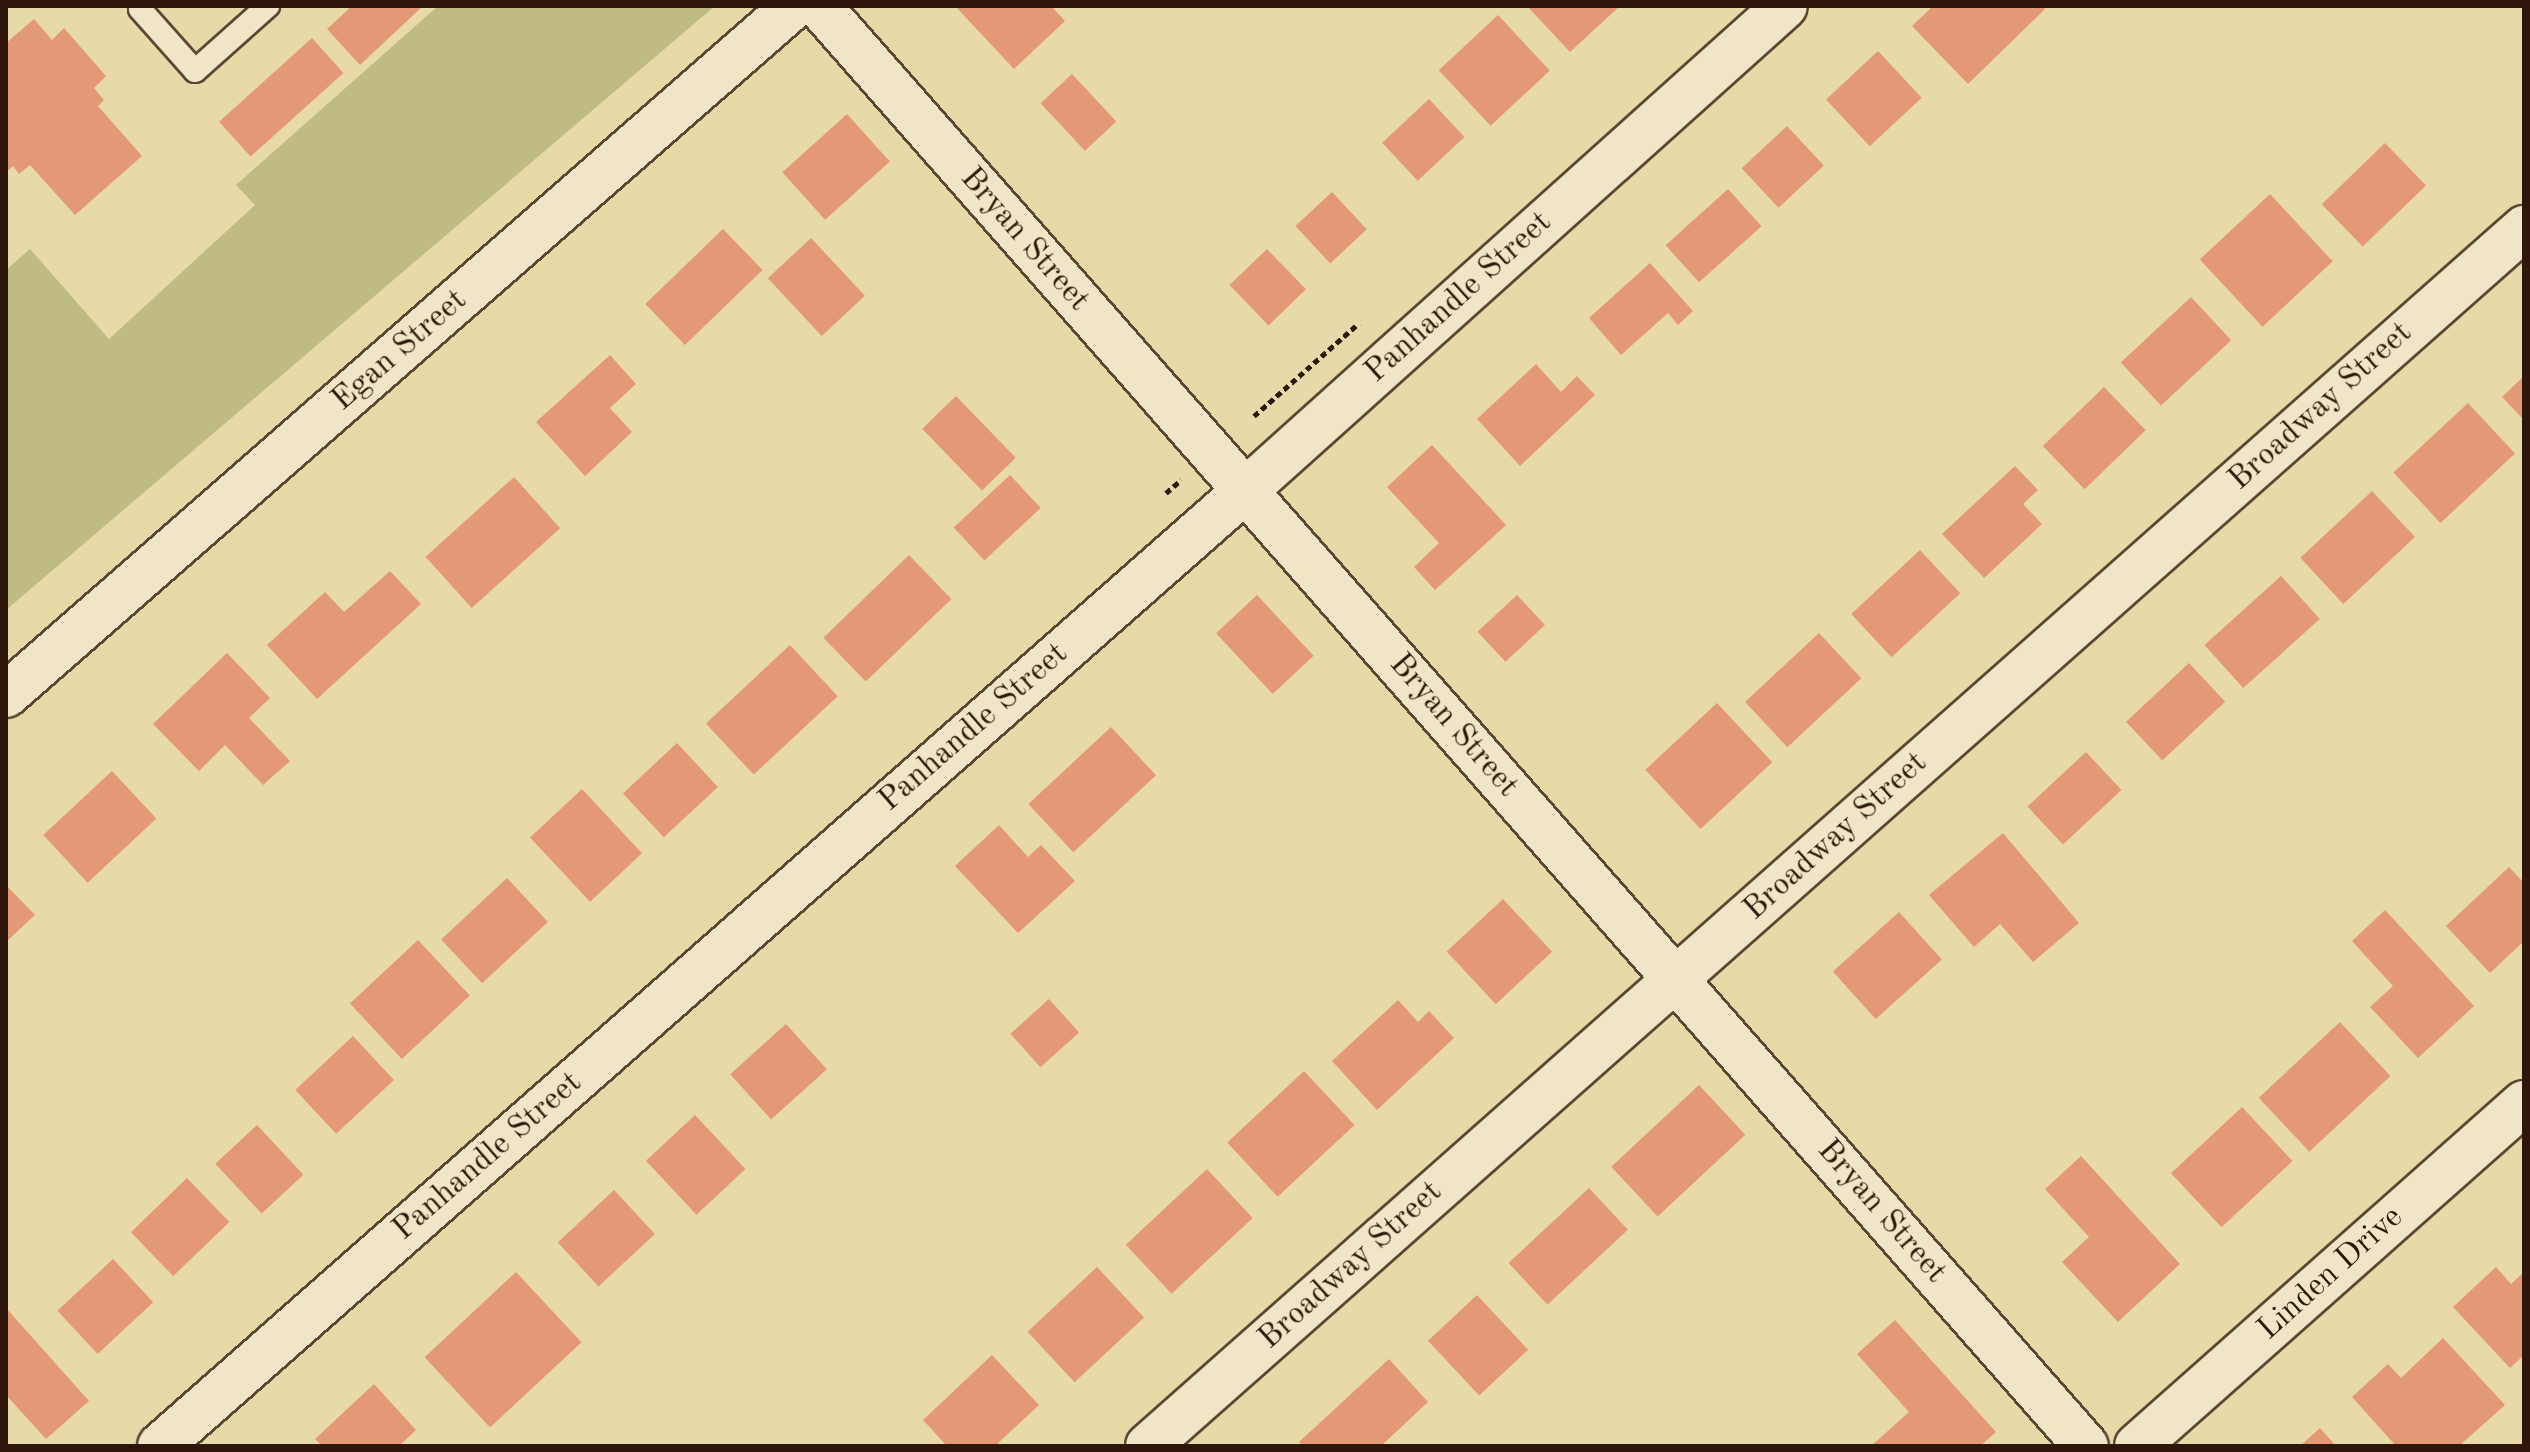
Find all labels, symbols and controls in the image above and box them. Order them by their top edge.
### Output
street label: Bryan Street [951,160,1097,320]
street label: Panhandle Street [1358,204,1560,392]
street label: Egan Street [325,282,475,420]
street label: Broadway Street [2221,315,2421,499]
street label: Panhandle Street [872,636,1076,820]
street label: Bryan Street [1380,646,1526,806]
street label: Broadway Street [1736,745,1936,929]
street label: Panhandle Street [386,1065,590,1249]
street label: Bryan Street [1808,1132,1954,1292]
street label: Broadway Street [1251,1174,1451,1358]
street label: Linden Drive [2251,1199,2411,1349]

